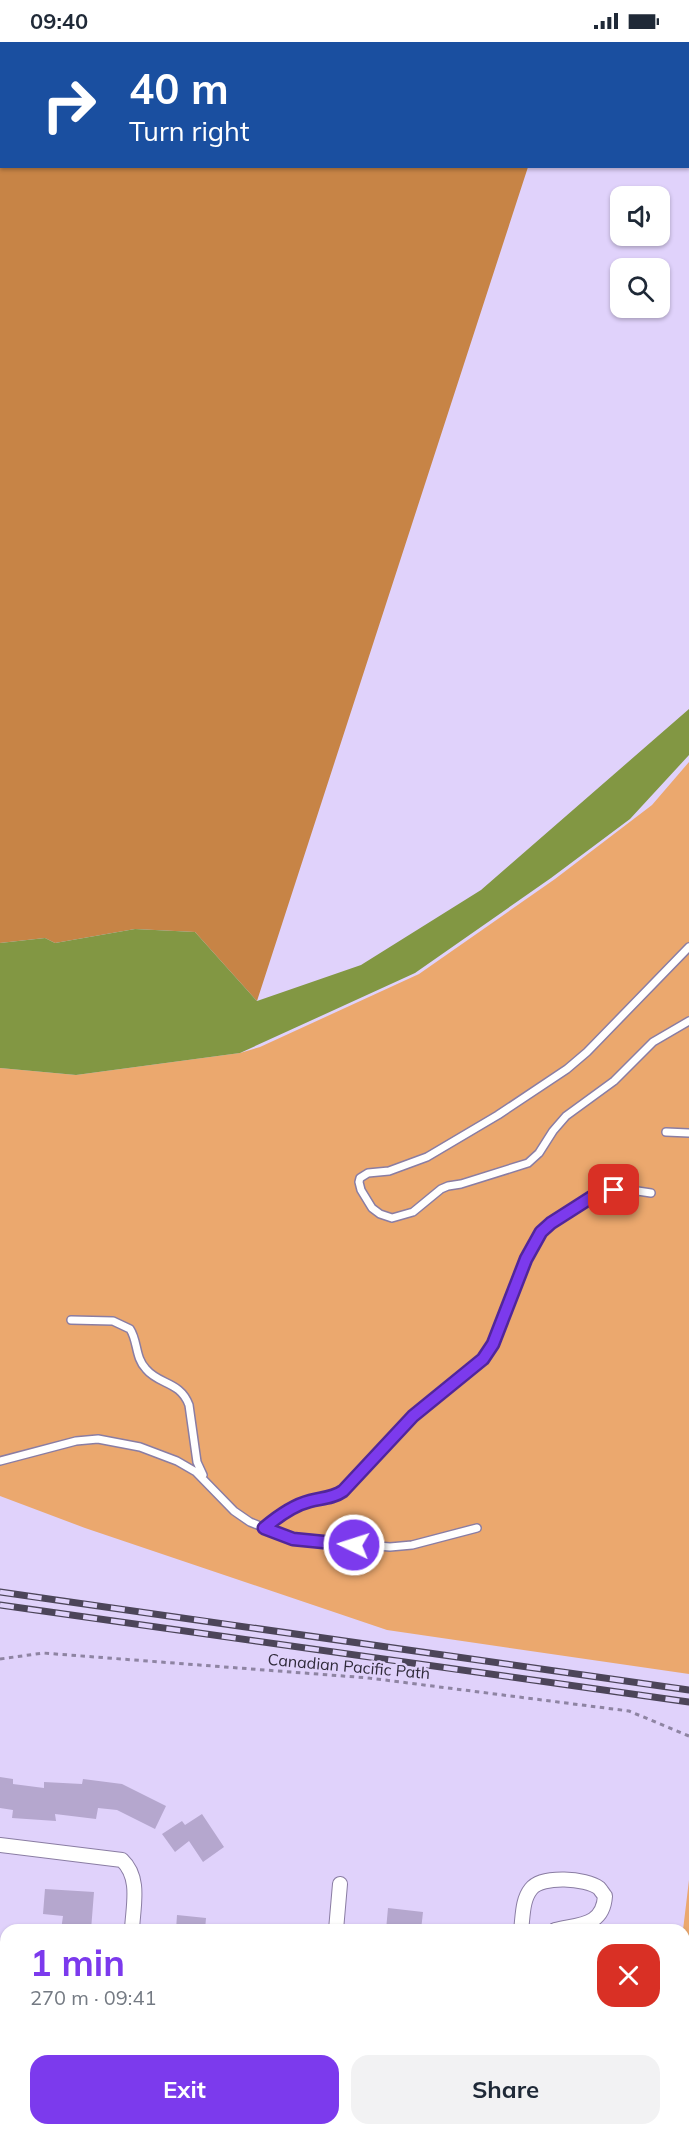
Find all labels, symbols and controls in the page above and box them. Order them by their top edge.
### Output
text: 09:40 [30,7,88,35]
text: 40 m [129,62,229,115]
icon: right [30,66,108,144]
text: Turn right [129,114,249,148]
map controls [610,186,670,318]
button: sound [610,186,670,246]
button: search [610,258,670,318]
pin [588,1164,639,1215]
icon: arrive [597,1173,630,1206]
position arrow [322,1513,386,1577]
street label: Canadian Pacific Path [267,1649,431,1683]
text: 1 min [30,1940,125,1985]
button: close [597,1944,660,2007]
text: 270 m · 09:41 [30,1985,156,2010]
button: Exit [30,2055,339,2124]
button: Share [351,2055,660,2124]

